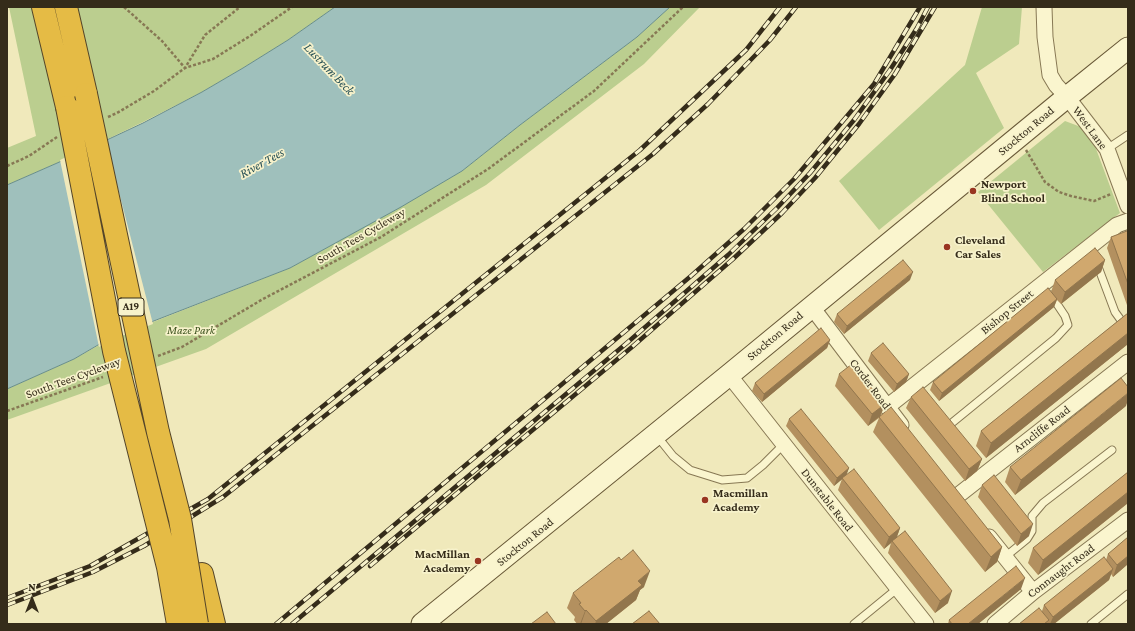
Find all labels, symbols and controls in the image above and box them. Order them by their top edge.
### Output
water label: Lustrum Beck [300,40,358,98]
street label: Stockton Road [995,103,1057,159]
street label: West Lane [1069,104,1111,152]
water label: River Tees [237,144,287,182]
place label: Newport Blind School [981,177,1045,205]
marker: Newport Blind School [968,186,978,196]
street label: South Tees Cycleway [314,205,408,267]
place label: Cleveland Car Sales [955,233,1005,261]
marker: Cleveland Car Sales [942,242,952,252]
street label: Bishop Street [978,286,1036,338]
road number: A19 [118,298,144,316]
street label: Stockton Road [744,308,806,364]
park label: Maze Park [167,323,215,337]
street label: South Tees Cycleway [24,354,122,402]
street label: Corder Road [846,356,894,412]
street label: Arncliffe Road [1011,403,1073,455]
street label: Dunstable Road [798,466,856,534]
place label: Macmillan Academy [713,486,768,514]
marker: Macmillan Academy [700,495,710,505]
street label: Stockton Road [494,515,556,569]
street label: Connaught Road [1024,541,1098,601]
place label: MacMillan Academy [415,547,470,575]
marker: MacMillan Academy [473,556,483,566]
north arrow [12,579,52,619]
text: N [28,581,36,593]

